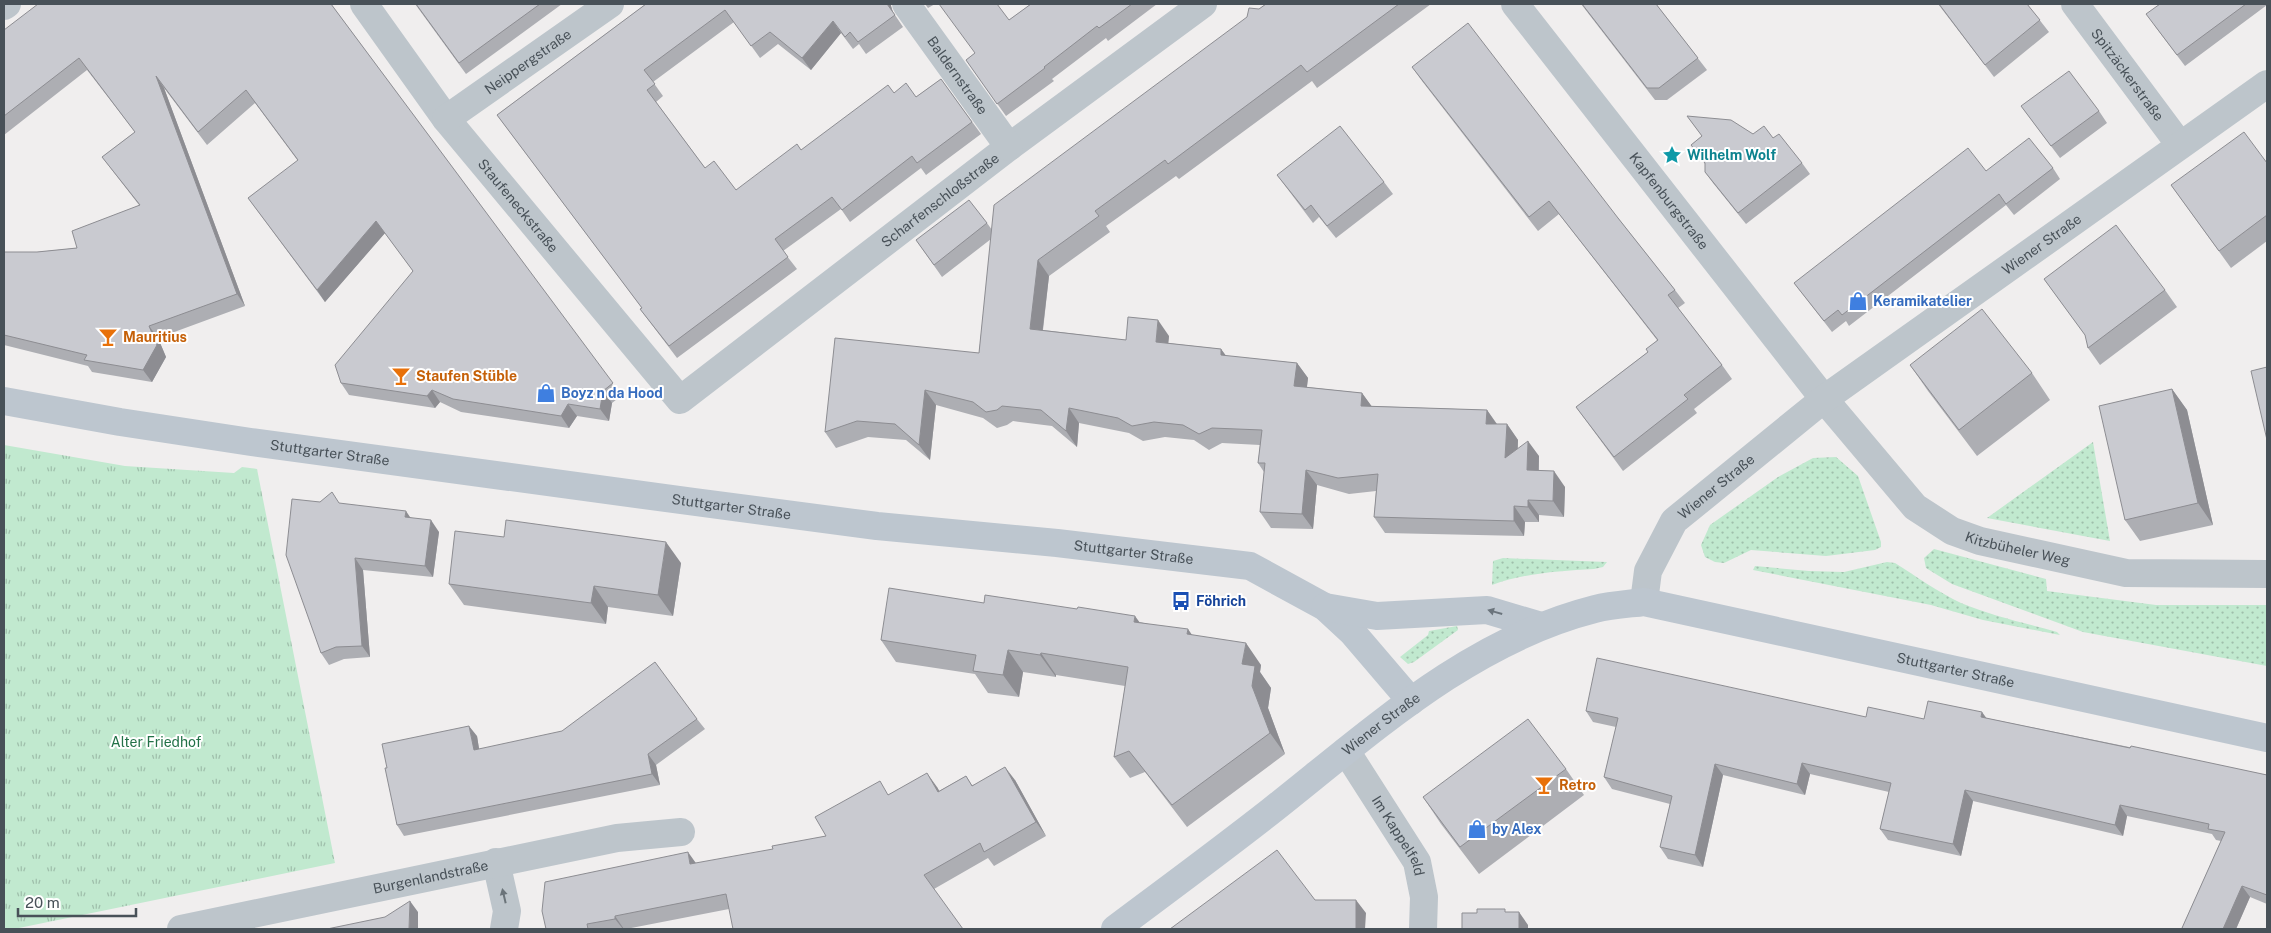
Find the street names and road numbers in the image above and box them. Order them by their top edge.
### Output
street label: Spitzäckerstraße [2088,25,2167,124]
street label: Neippergstraße [482,26,574,97]
street label: Baldernstraße [924,33,991,118]
street label: Kapfenburgstraße [1626,149,1712,253]
street label: Scharfenschloßstraße [878,150,1002,250]
street label: Staufeneckstraße [475,156,562,256]
street label: Wiener Straße [1999,211,2084,278]
street label: Stuttgarter Straße [269,437,391,469]
street label: Wiener Straße [1675,451,1758,522]
street label: Stuttgarter Straße [670,491,792,523]
street label: Kitzbüheler Weg [1963,528,2072,569]
street label: Stuttgarter Straße [1073,537,1194,567]
street label: Stuttgarter Straße [1895,649,2016,691]
street label: Wiener Straße [1339,689,1423,759]
street label: Im Kappelfeld [1369,793,1428,877]
street label: Burgenlandstraße [372,857,490,897]

